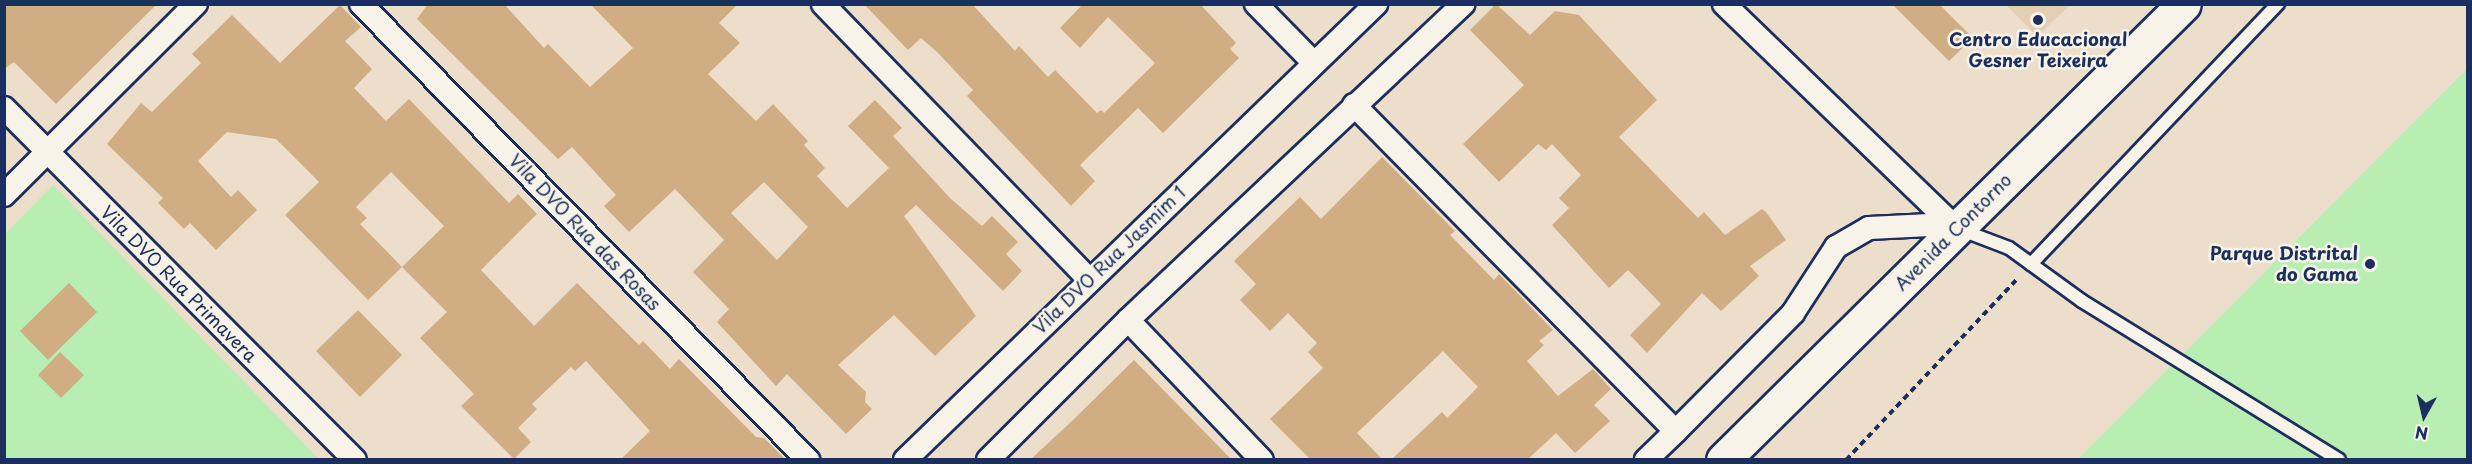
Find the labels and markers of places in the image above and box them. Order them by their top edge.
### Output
marker: Centro Educacional Gesner Teixeira [2031,13,2045,27]
place label: Centro Educacional Gesner Teixeira [1949,29,2127,72]
place label: Parque Distrital do Gama [2209,243,2358,286]
marker: Parque Distrital do Gama [2363,257,2377,271]

